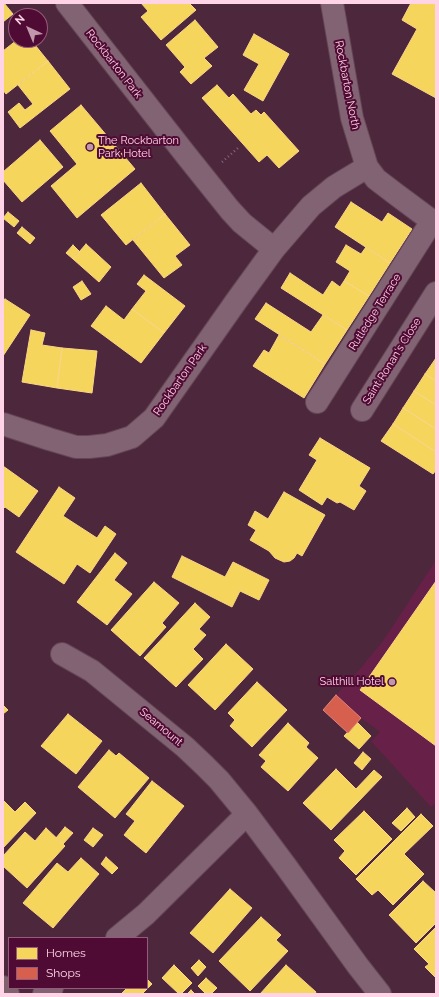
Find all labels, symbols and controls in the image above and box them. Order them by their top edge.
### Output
north arrow [8,8,48,48]
text: N [12,12,28,27]
street label: Rockbarton Park [83,27,145,101]
street label: Rockbarton North [332,39,362,131]
place label: The Rockbarton Park Hotel [98,134,179,160]
marker: The Rockbarton Park Hotel [85,142,95,152]
street label: Rutledge Terrace [346,271,404,353]
street label: Saint Ronan's Close [360,315,424,407]
street label: Rockbarton Park [151,342,209,418]
place label: Salthill Hotel [320,675,384,689]
marker: Salthill Hotel [387,677,397,687]
street label: Seamount [137,705,185,749]
legend [8,937,148,989]
text: Homes [46,946,86,960]
text: Shops [46,966,81,980]

